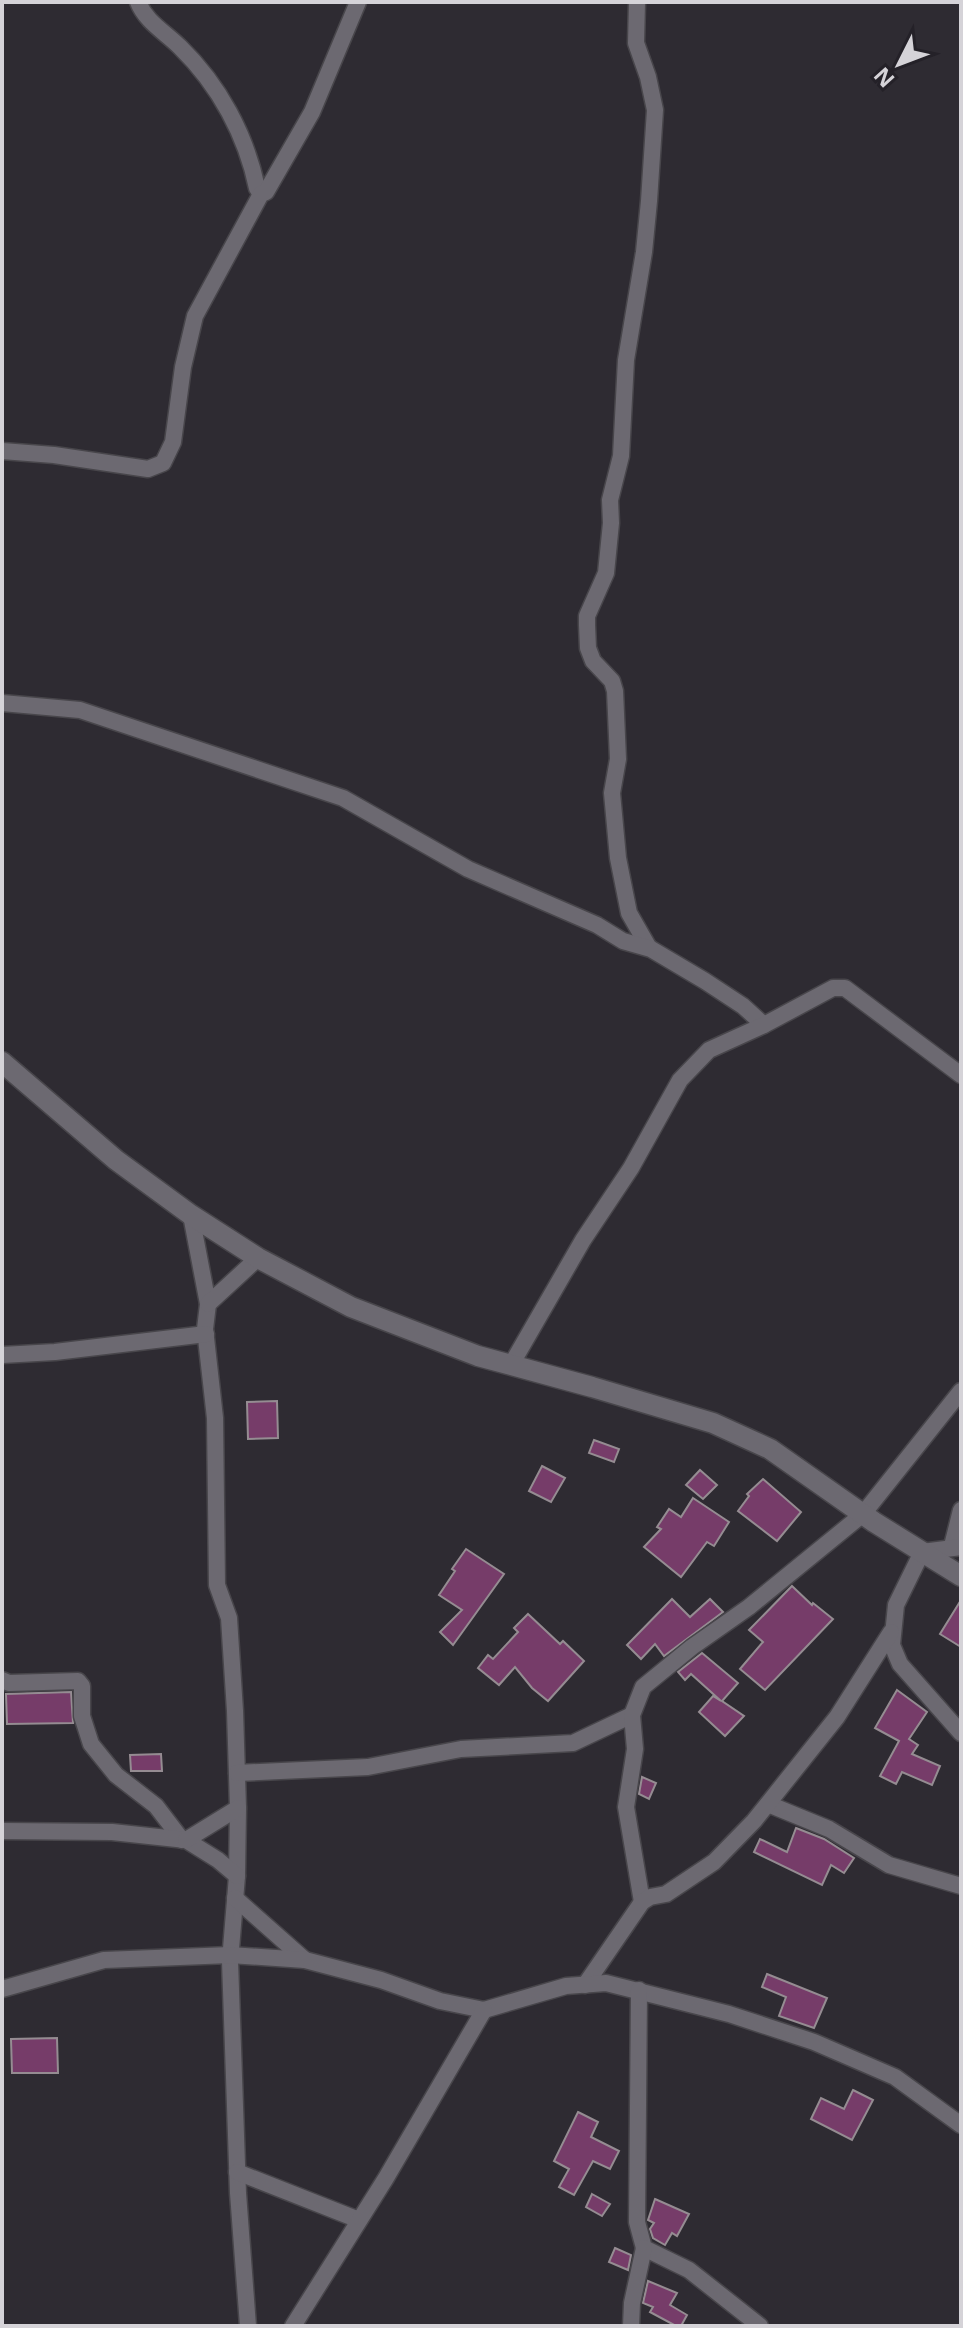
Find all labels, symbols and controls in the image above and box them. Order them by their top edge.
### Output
north arrow [859,24,939,104]
text: N [866,61,901,95]

